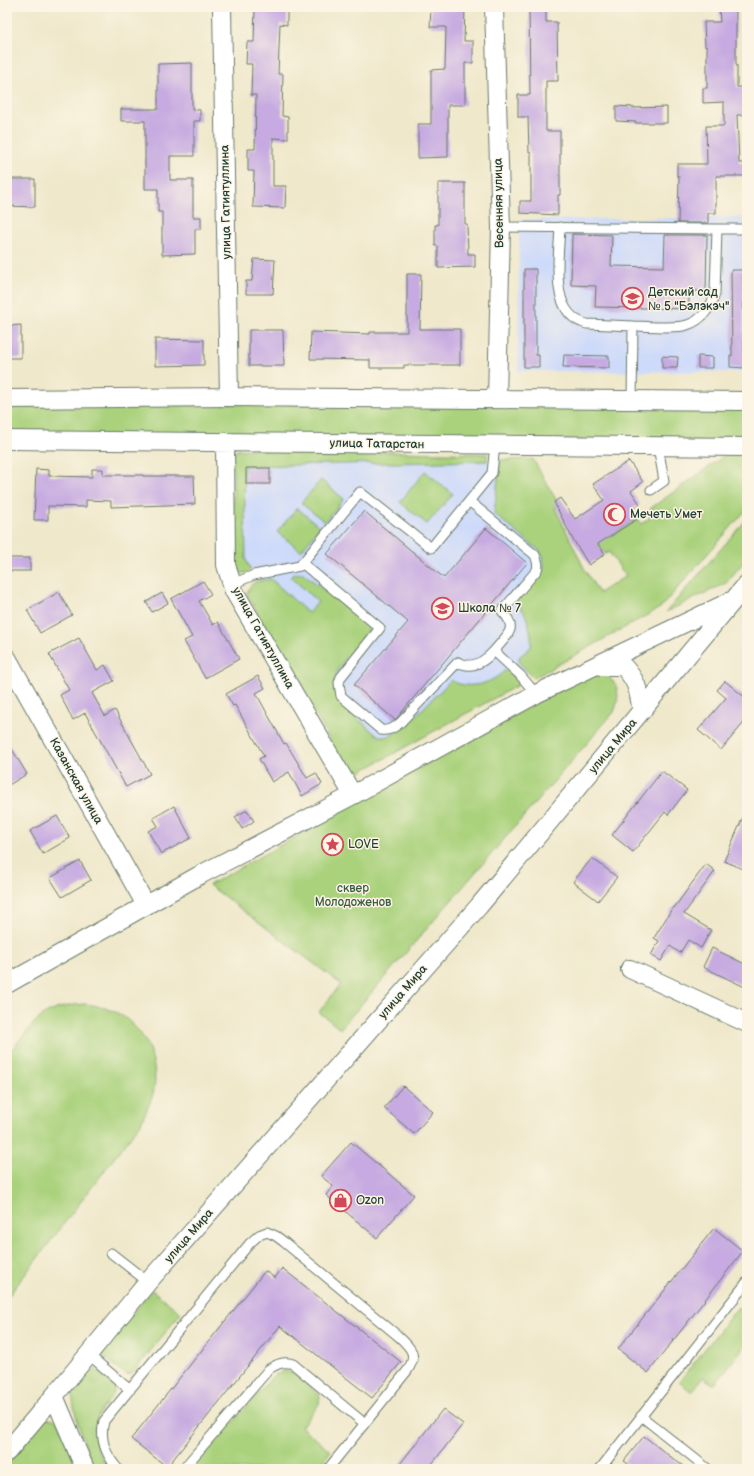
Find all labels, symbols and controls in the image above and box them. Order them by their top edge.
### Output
street label: улица Гатиятуллина [218,145,234,259]
street label: Весенняя улица [491,158,507,248]
place label: Детский сад № 5 "Бэлэкэч" [648,285,729,314]
school or university icon: Детский сад № 5 "Бэлэкэч" [620,286,646,312]
street label: улица Татарстан [329,436,425,452]
mosque icon: Мечеть Умет [602,501,628,527]
place label: Мечеть Умет [630,507,703,522]
street label: улица Гатиятуллина [229,584,297,692]
school or university icon: Школа № 7 [429,595,455,621]
place label: Школа № 7 [458,601,521,616]
street label: улица Мира [586,715,640,777]
street label: Казанская улица [46,735,106,827]
place icon: LOVE [319,831,345,857]
place label: LOVE [348,837,379,852]
park label: сквер Молодоженов [315,881,392,910]
street label: улица Мира [375,962,431,1022]
shop icon: Ozon [327,1187,353,1213]
place label: Ozon [356,1193,384,1208]
street label: улица Мира [161,1206,217,1266]

